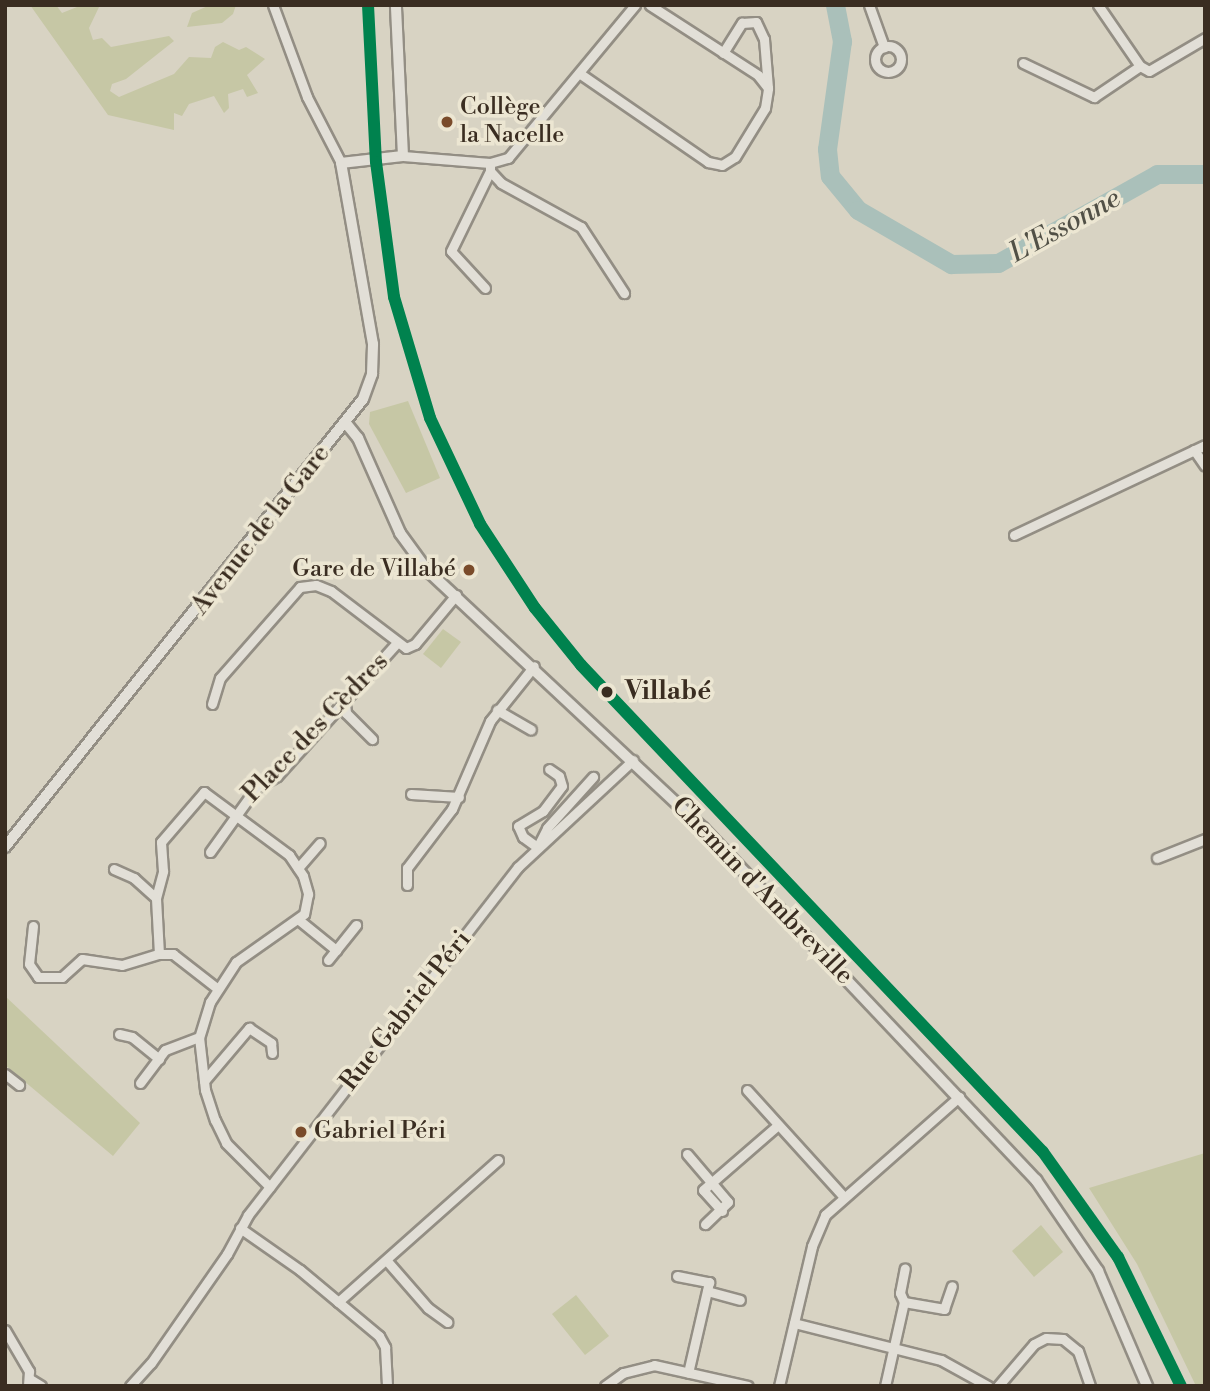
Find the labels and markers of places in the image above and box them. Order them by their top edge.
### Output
place label: Collège la Nacelle [460,94,564,150]
marker: Collège la Nacelle [440,115,454,129]
place label: Gare de Villabé [292,556,456,584]
marker: Gare de Villabé [462,563,476,577]
place label: Villabé [625,676,711,708]
marker: Villabé [595,680,619,704]
place label: Gabriel Péri [314,1118,446,1146]
marker: Gabriel Péri [294,1125,308,1139]

